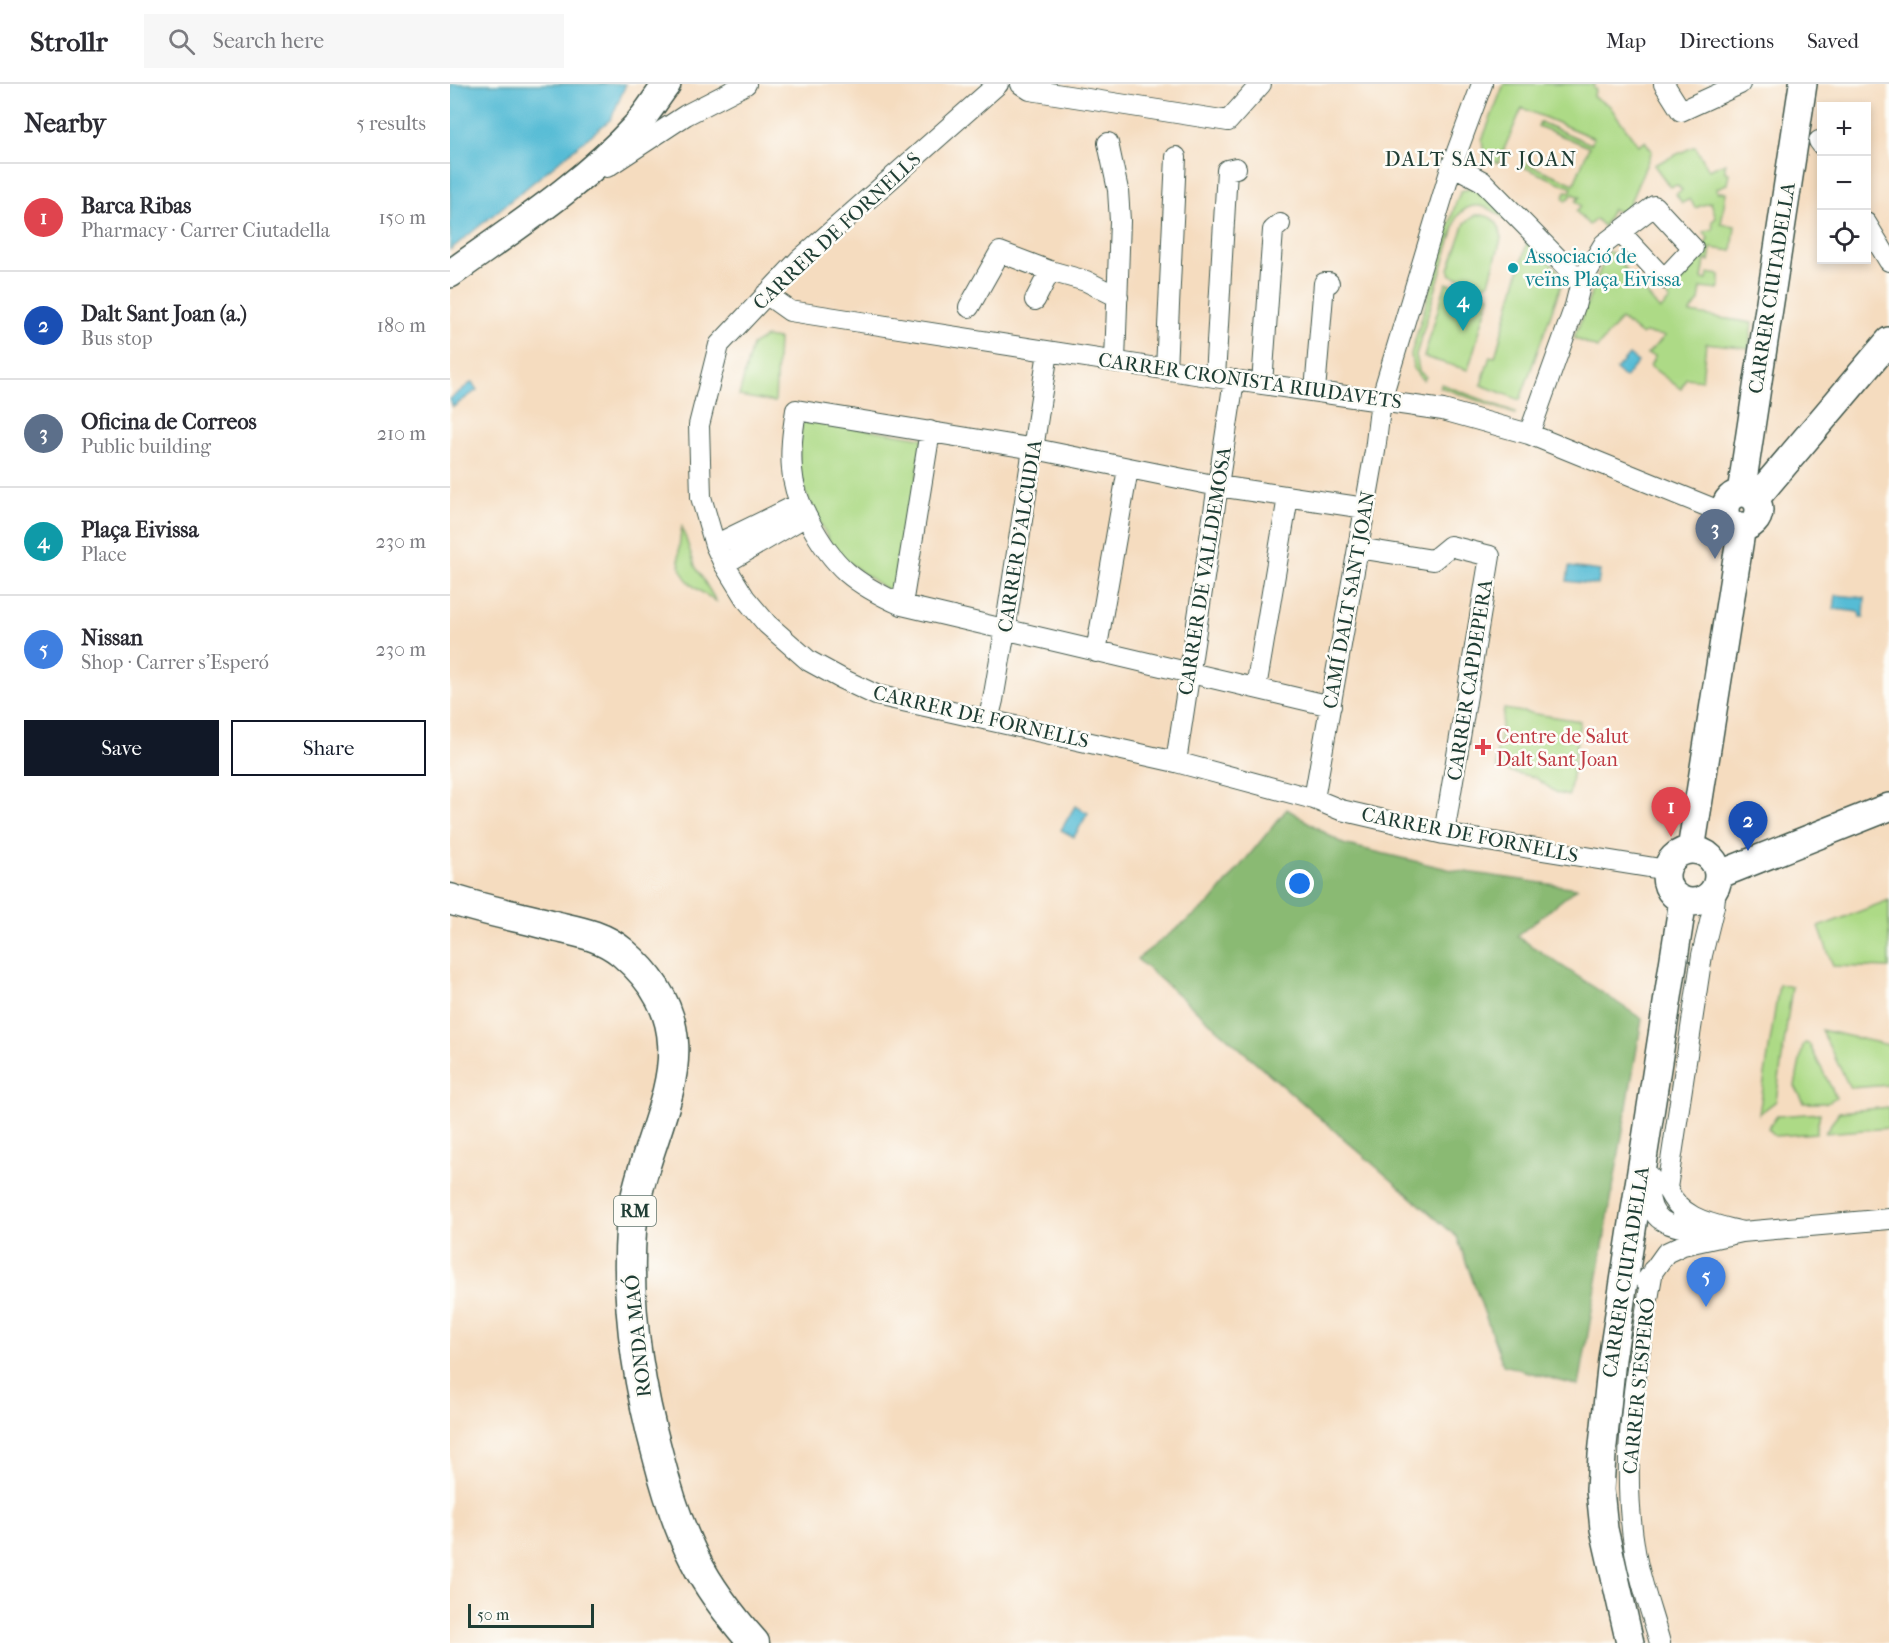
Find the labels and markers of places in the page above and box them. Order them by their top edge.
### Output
place label: Associació de veïns Plaça Eivissa [1524,245,1681,291]
marker: Associació de veïns Plaça Eivissa [1506,261,1520,275]
pin: 4 [1444,282,1482,331]
pin: 3 [1696,510,1734,559]
place label: Centre de Salut Dalt Sant Joan [1496,725,1629,771]
marker: Centre de Salut Dalt Sant Joan [1474,738,1492,756]
pin: 1 [1652,788,1690,837]
pin: 2 [1728,802,1768,851]
pin: 5 [1686,1258,1726,1307]

